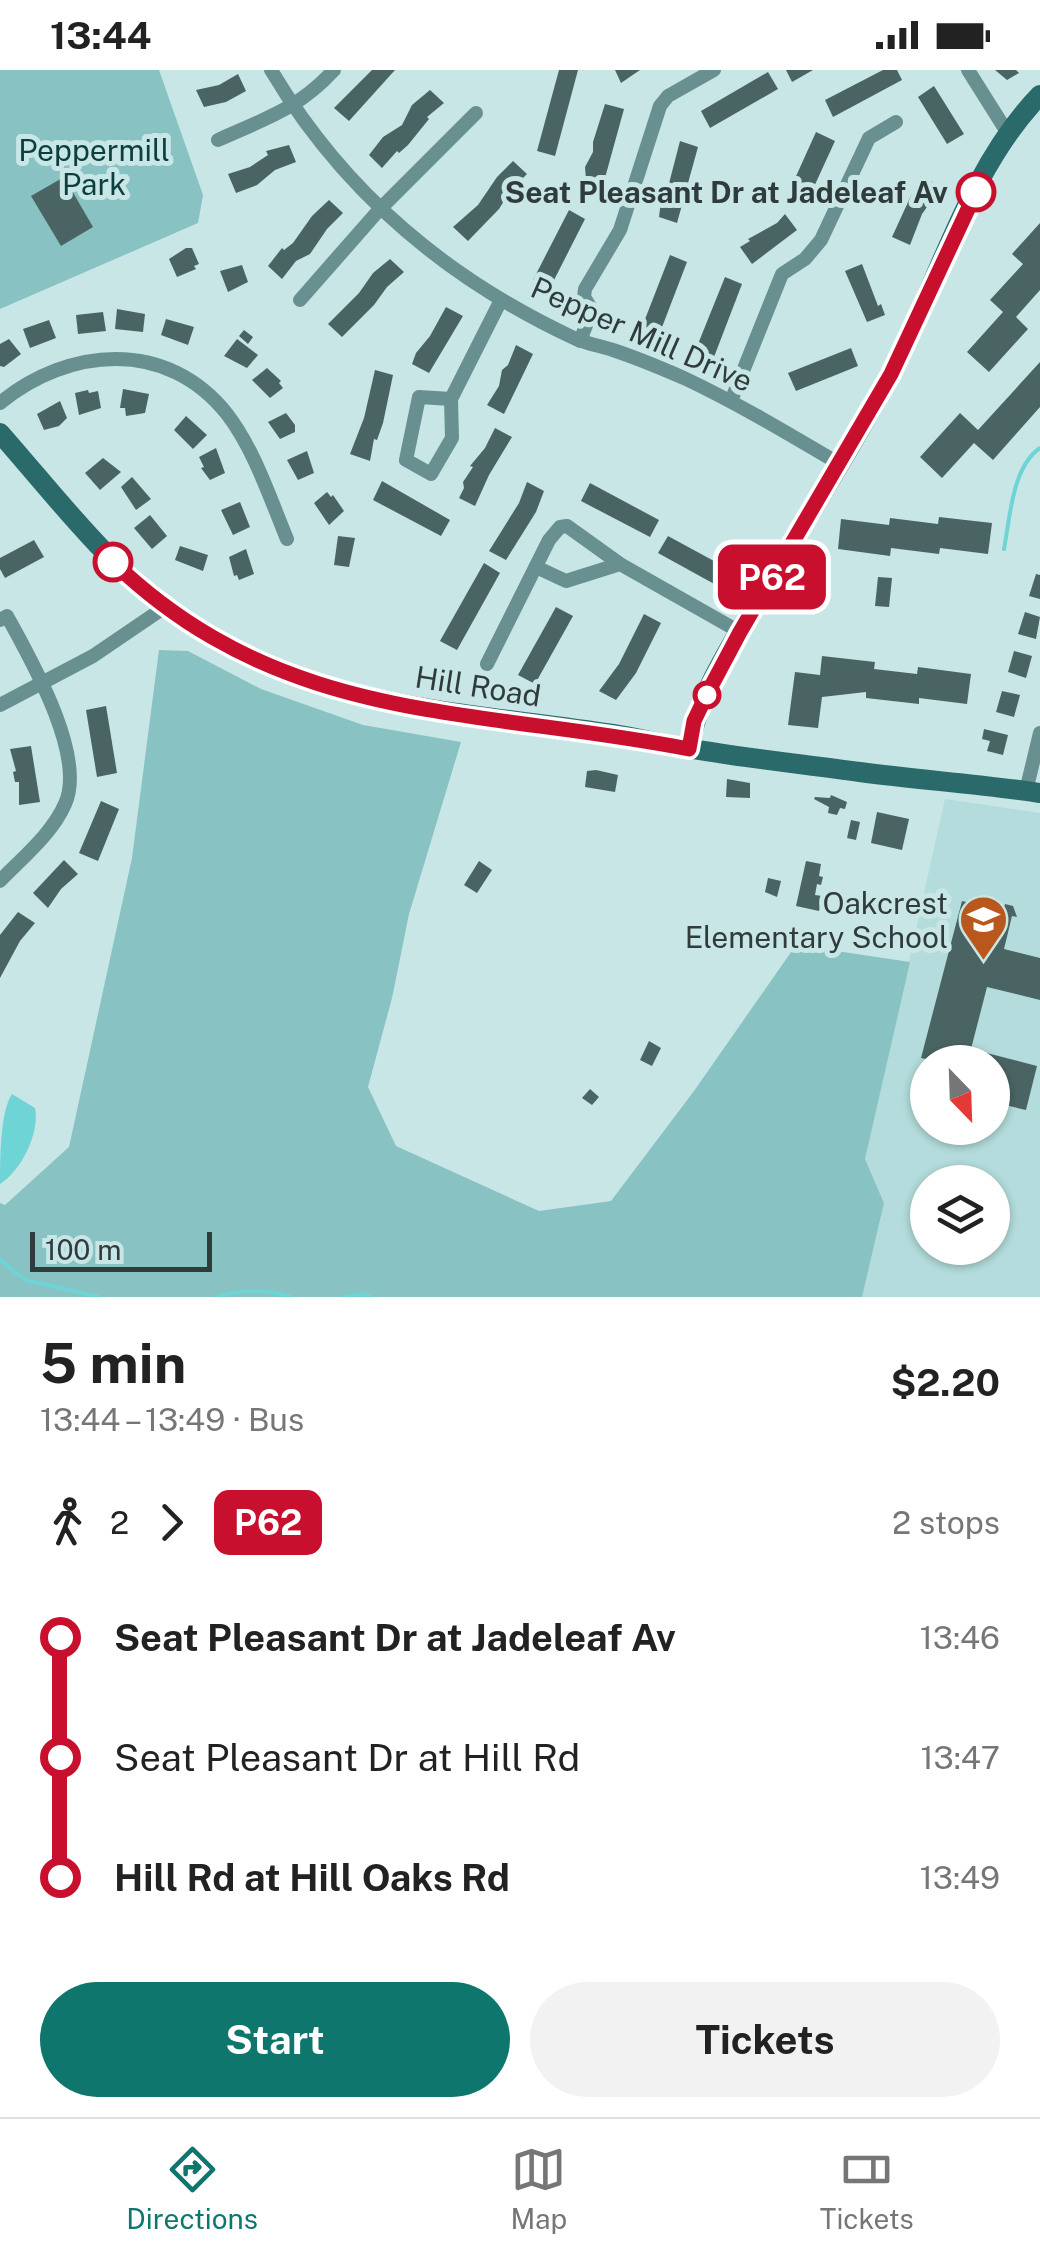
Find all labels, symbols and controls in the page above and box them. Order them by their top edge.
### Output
text: 13:44 [50,13,152,58]
park label: Peppermill Park [18,132,170,202]
marker: Seat Pleasant Dr at Jadeleaf Av [957,173,995,211]
place label: Seat Pleasant Dr at Jadeleaf Av [505,174,948,210]
street label: Pepper Mill Drive [526,269,758,399]
unlabelled marker [94,543,132,581]
line badge: P62 [714,544,830,610]
text: P62 [738,557,806,598]
street label: Hill Road [413,658,543,714]
unlabelled marker [694,682,720,708]
place label: Oakcrest Elementary School [685,885,948,955]
school or university icon: Oakcrest Elementary School [957,894,1009,962]
north arrow [910,1045,1010,1145]
map controls [910,1045,1010,1265]
button: layers [910,1165,1010,1265]
scale bar [30,1227,212,1272]
text: 100 m [45,1233,122,1266]
text: 5 min [40,1331,186,1395]
text: $2.20 [890,1360,1000,1405]
text: 13:44 – 13:49 · Bus [40,1401,304,1438]
icon: walk [40,1495,95,1550]
icon: forward [144,1495,199,1550]
text: P62 [234,1502,302,1543]
text: 2 [110,1504,129,1541]
text: 2 stops [892,1504,1000,1541]
text: Seat Pleasant Dr at Jadeleaf Av [114,1615,676,1660]
text: 13:46 [920,1619,1000,1656]
text: Seat Pleasant Dr at Hill Rd [114,1735,580,1780]
text: 13:47 [920,1739,1000,1776]
text: Hill Rd at Hill Oaks Rd [114,1855,510,1900]
text: 13:49 [920,1859,1000,1896]
button: Start [40,1982,510,2097]
button: Tickets [530,1982,1000,2097]
tab: Directions [126,2142,258,2235]
tab: Map [510,2142,567,2235]
tab: Tickets [820,2142,914,2235]

